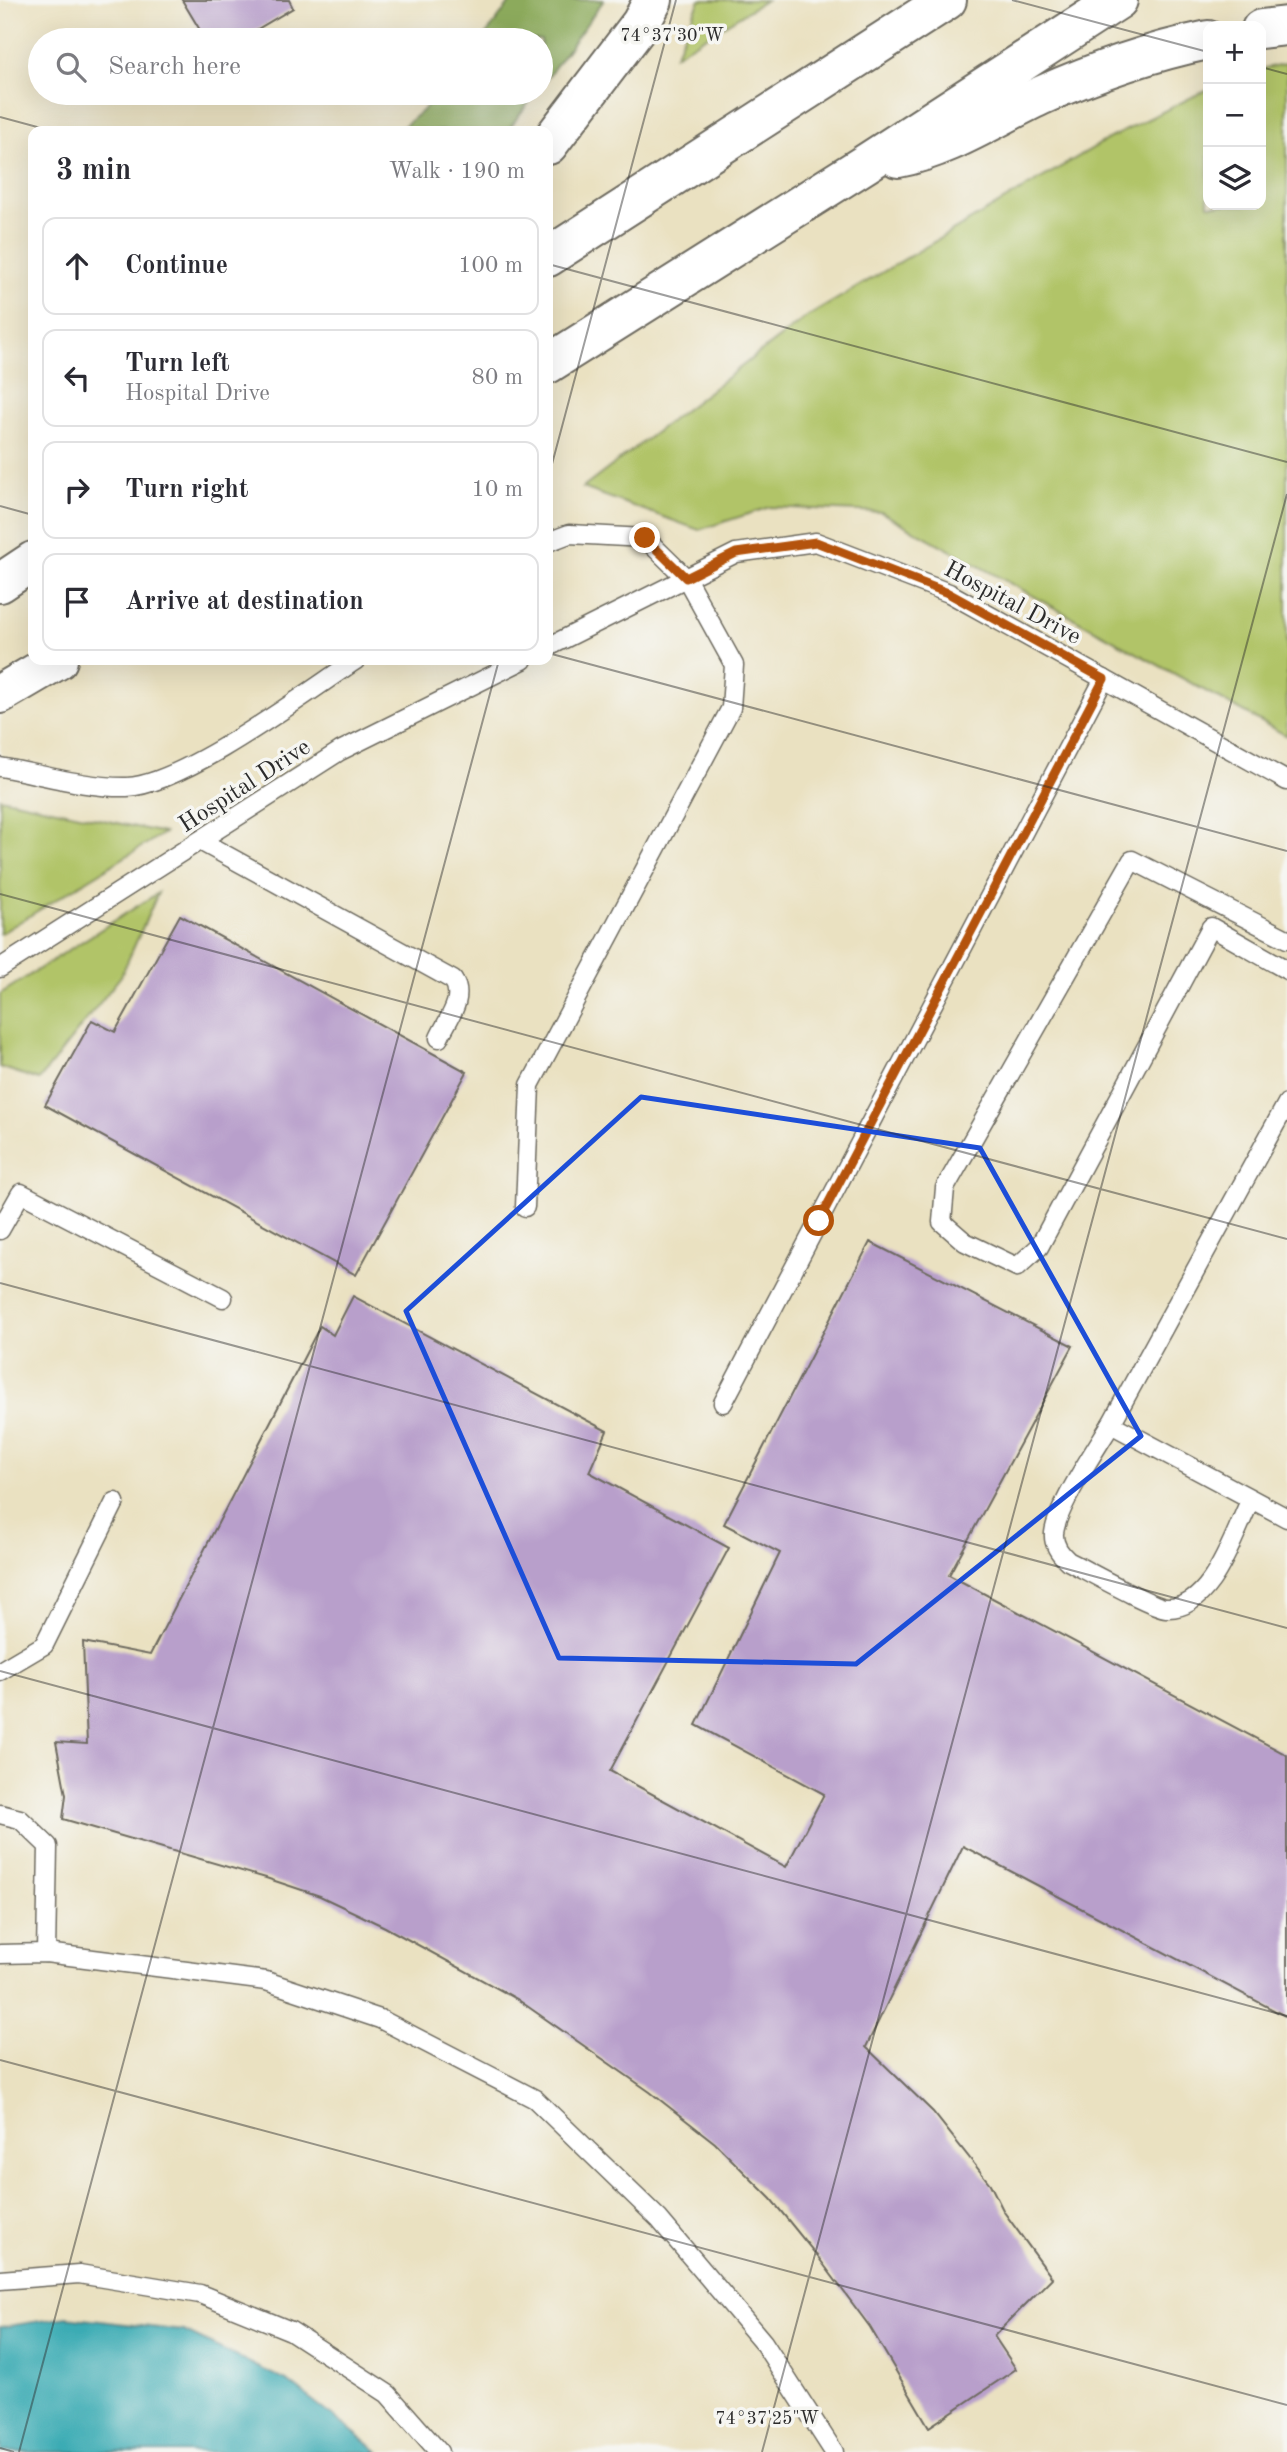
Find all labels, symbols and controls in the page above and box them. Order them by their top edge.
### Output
map controls [1203,21,1266,210]
button: + [1203,21,1266,84]
text: 74°37'30"W [620,27,724,45]
search box [28,28,553,105]
icon: search [52,48,90,86]
text: Search here [108,54,241,80]
button: − [1203,84,1266,147]
button: layers [1203,147,1266,210]
text: 3 min [56,156,131,186]
text: Walk · 190 m [389,160,525,183]
icon: ahead [58,247,96,285]
text: Continue [125,253,228,279]
text: 100 m [458,254,523,277]
text: Turn left [125,351,230,377]
icon: left [58,359,96,397]
text: 80 m [472,366,523,389]
text: Hospital Drive [125,382,270,405]
icon: right [58,471,96,509]
text: Turn right [125,477,248,503]
text: 10 m [472,478,523,501]
route end [629,522,660,553]
street label: Hospital Drive [940,558,1084,650]
icon: arrive [58,583,96,621]
text: Arrive at destination [125,589,364,615]
street label: Hospital Drive [175,735,315,838]
route start [803,1205,834,1236]
text: 74°37'25"W [715,2410,819,2428]

